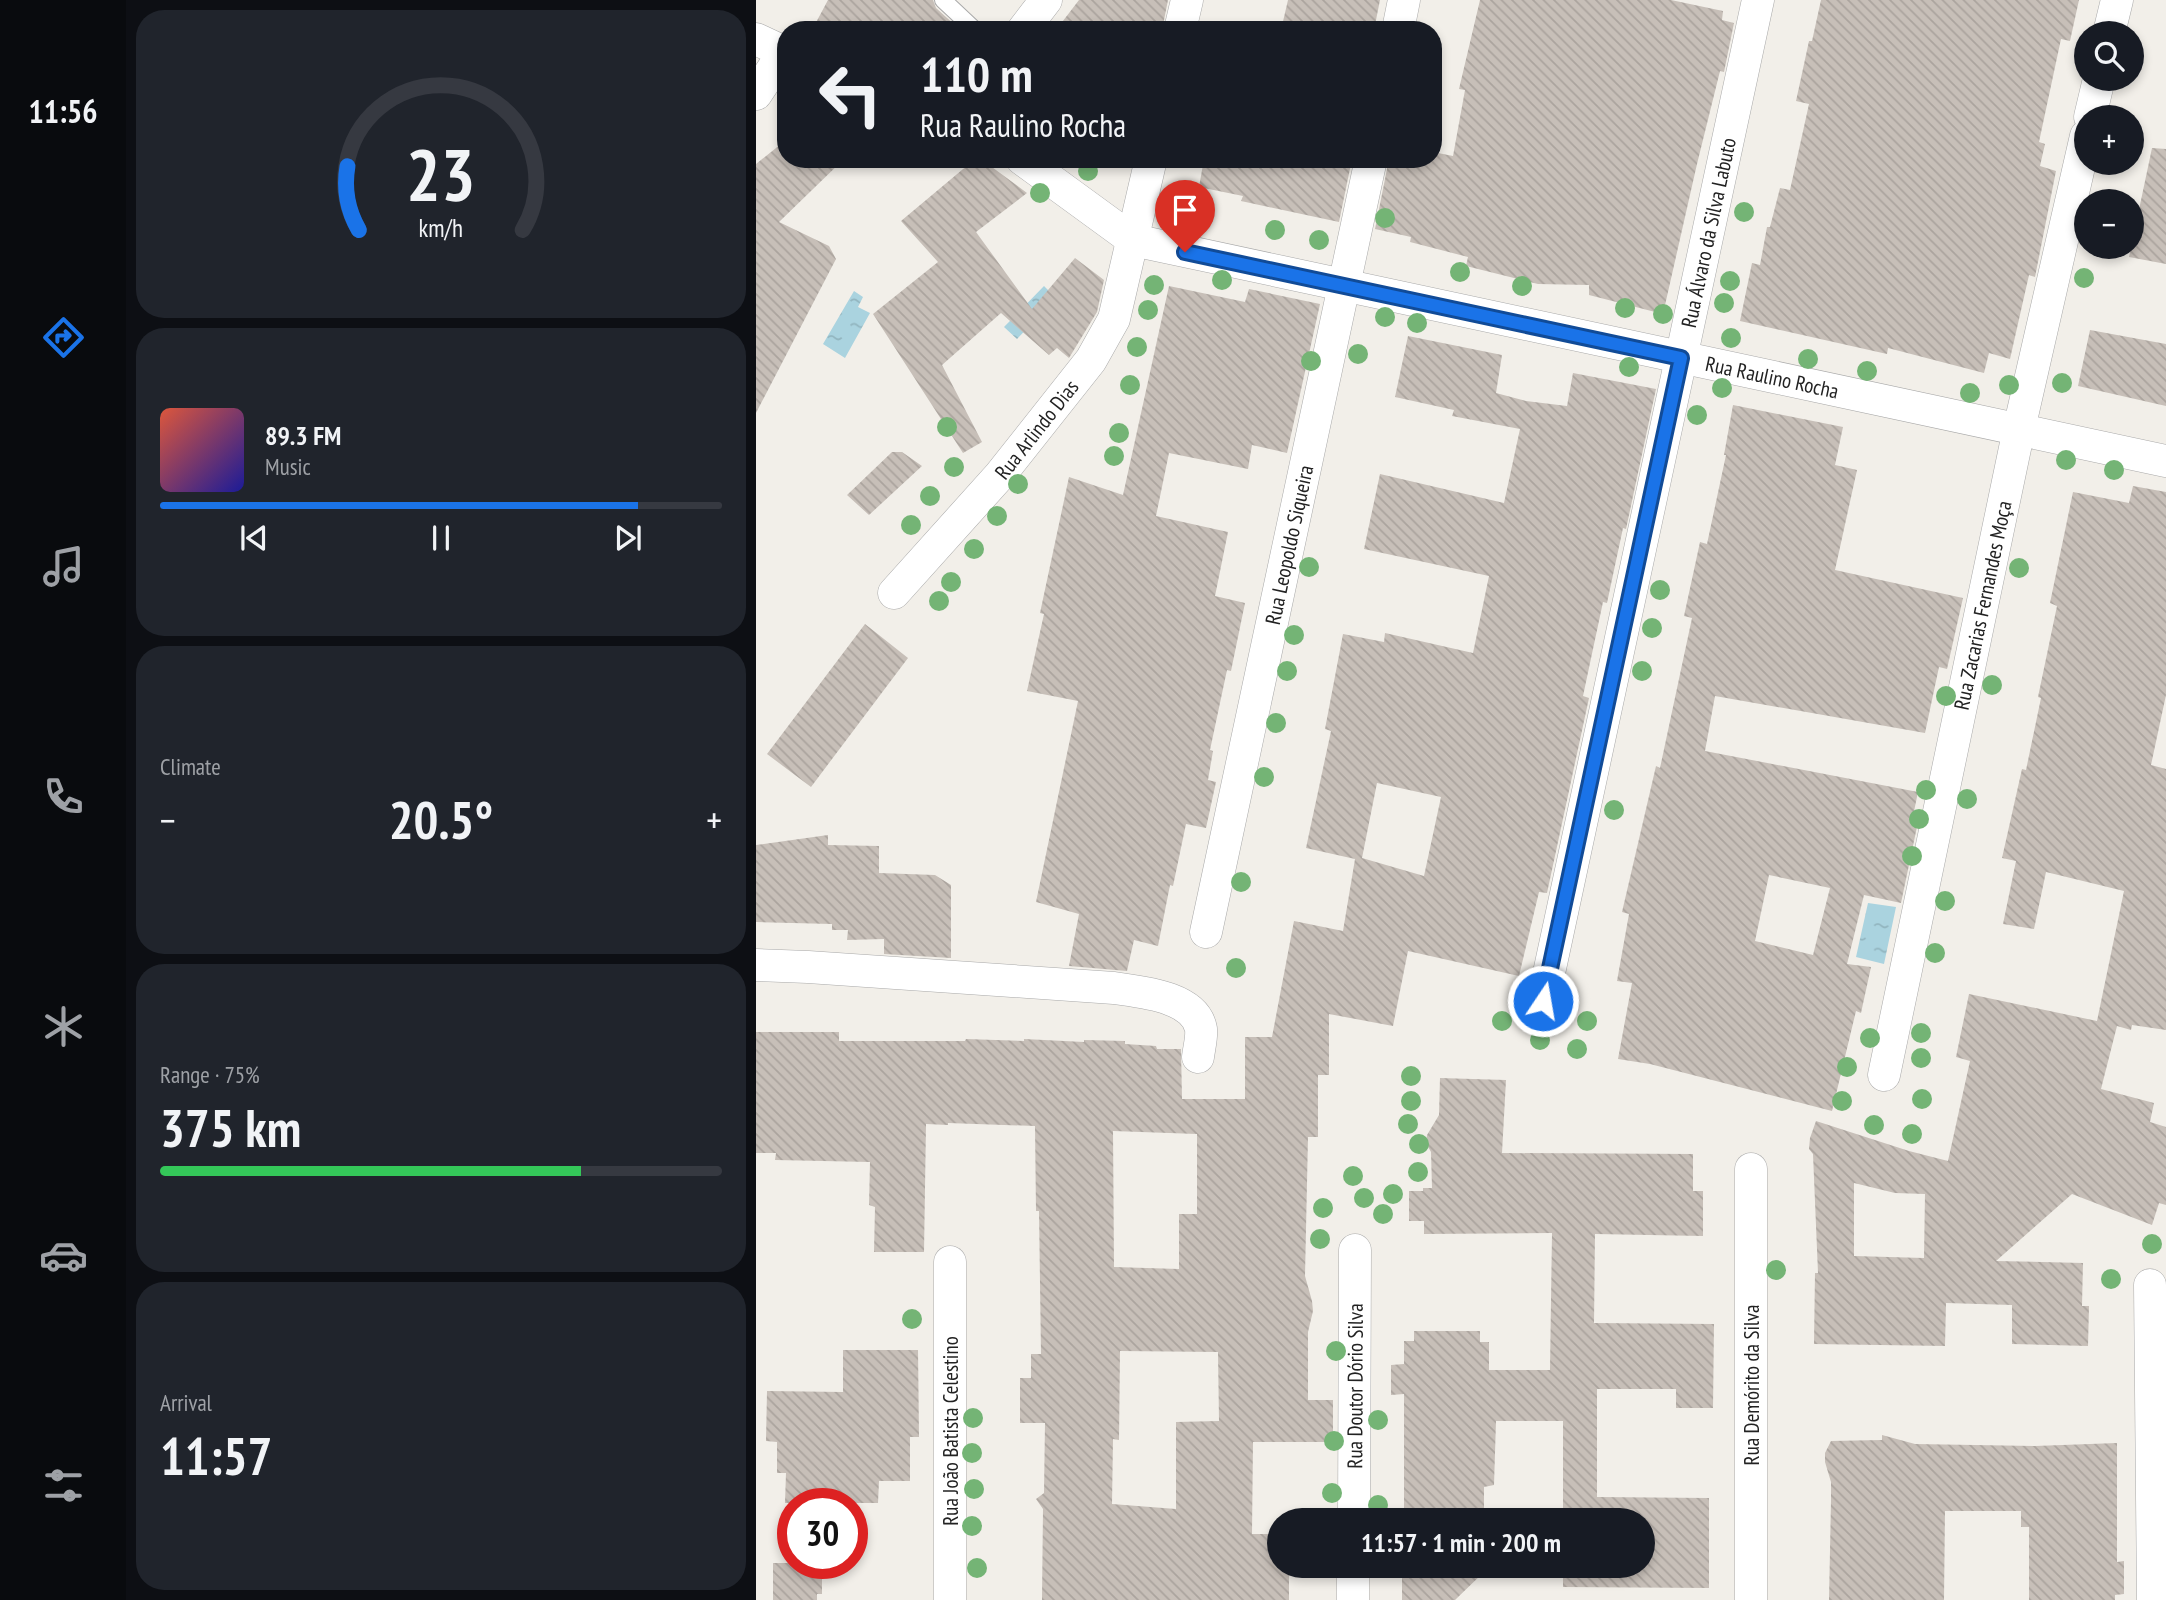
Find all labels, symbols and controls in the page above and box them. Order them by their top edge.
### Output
map controls [2074,21,2144,259]
button: search [2074,21,2144,91]
text: 110 m [920,42,1033,106]
icon: left [805,49,896,140]
text: 11:56 [28,90,98,132]
text: Rua Raulino Rocha [920,104,1126,146]
button: + [2074,105,2144,175]
text: 23 [406,126,476,220]
street label: Rua Álvaro da Silva Labuto [1675,135,1742,330]
pin [1155,180,1215,252]
button: − [2074,189,2144,259]
icon: arrive [1166,191,1204,229]
text: km/h [419,212,463,244]
icon: directions [39,313,88,362]
street label: Rua Raulino Rocha [1703,349,1841,404]
street label: Rua Arlindo Dias [989,374,1084,485]
text: 89.3 FM [265,419,341,452]
text: Music [265,452,311,481]
street label: Rua Leopoldo Siqueira [1259,462,1319,627]
street label: Rua Zacarias Fernandes Moça [1947,498,2017,712]
icon: previous [235,519,273,557]
icon: pause [422,519,460,557]
icon: next [609,519,647,557]
icon: music [39,542,88,591]
text: Climate [160,752,221,781]
icon: phone [39,772,88,821]
text: 20.5° [389,786,493,853]
text: − [160,795,176,844]
text: + [706,795,722,844]
position arrow [1506,964,1580,1038]
icon: climate [39,1002,88,1051]
text: Range · 75% [160,1060,260,1089]
text: 375 km [160,1094,301,1161]
icon: car [39,1231,88,1280]
street label: Rua Doutor Dório Silva [1341,1303,1368,1469]
street label: Rua Demórito da Silva [1738,1305,1765,1465]
street label: Rua João Batista Celestino [937,1336,964,1526]
text: Arrival [160,1388,212,1417]
text: 11:57 [160,1422,272,1489]
icon: filters [39,1461,88,1510]
speed limit sign: 30 [777,1488,868,1579]
text: 11:57 · 1 min · 200 m [1361,1526,1561,1559]

